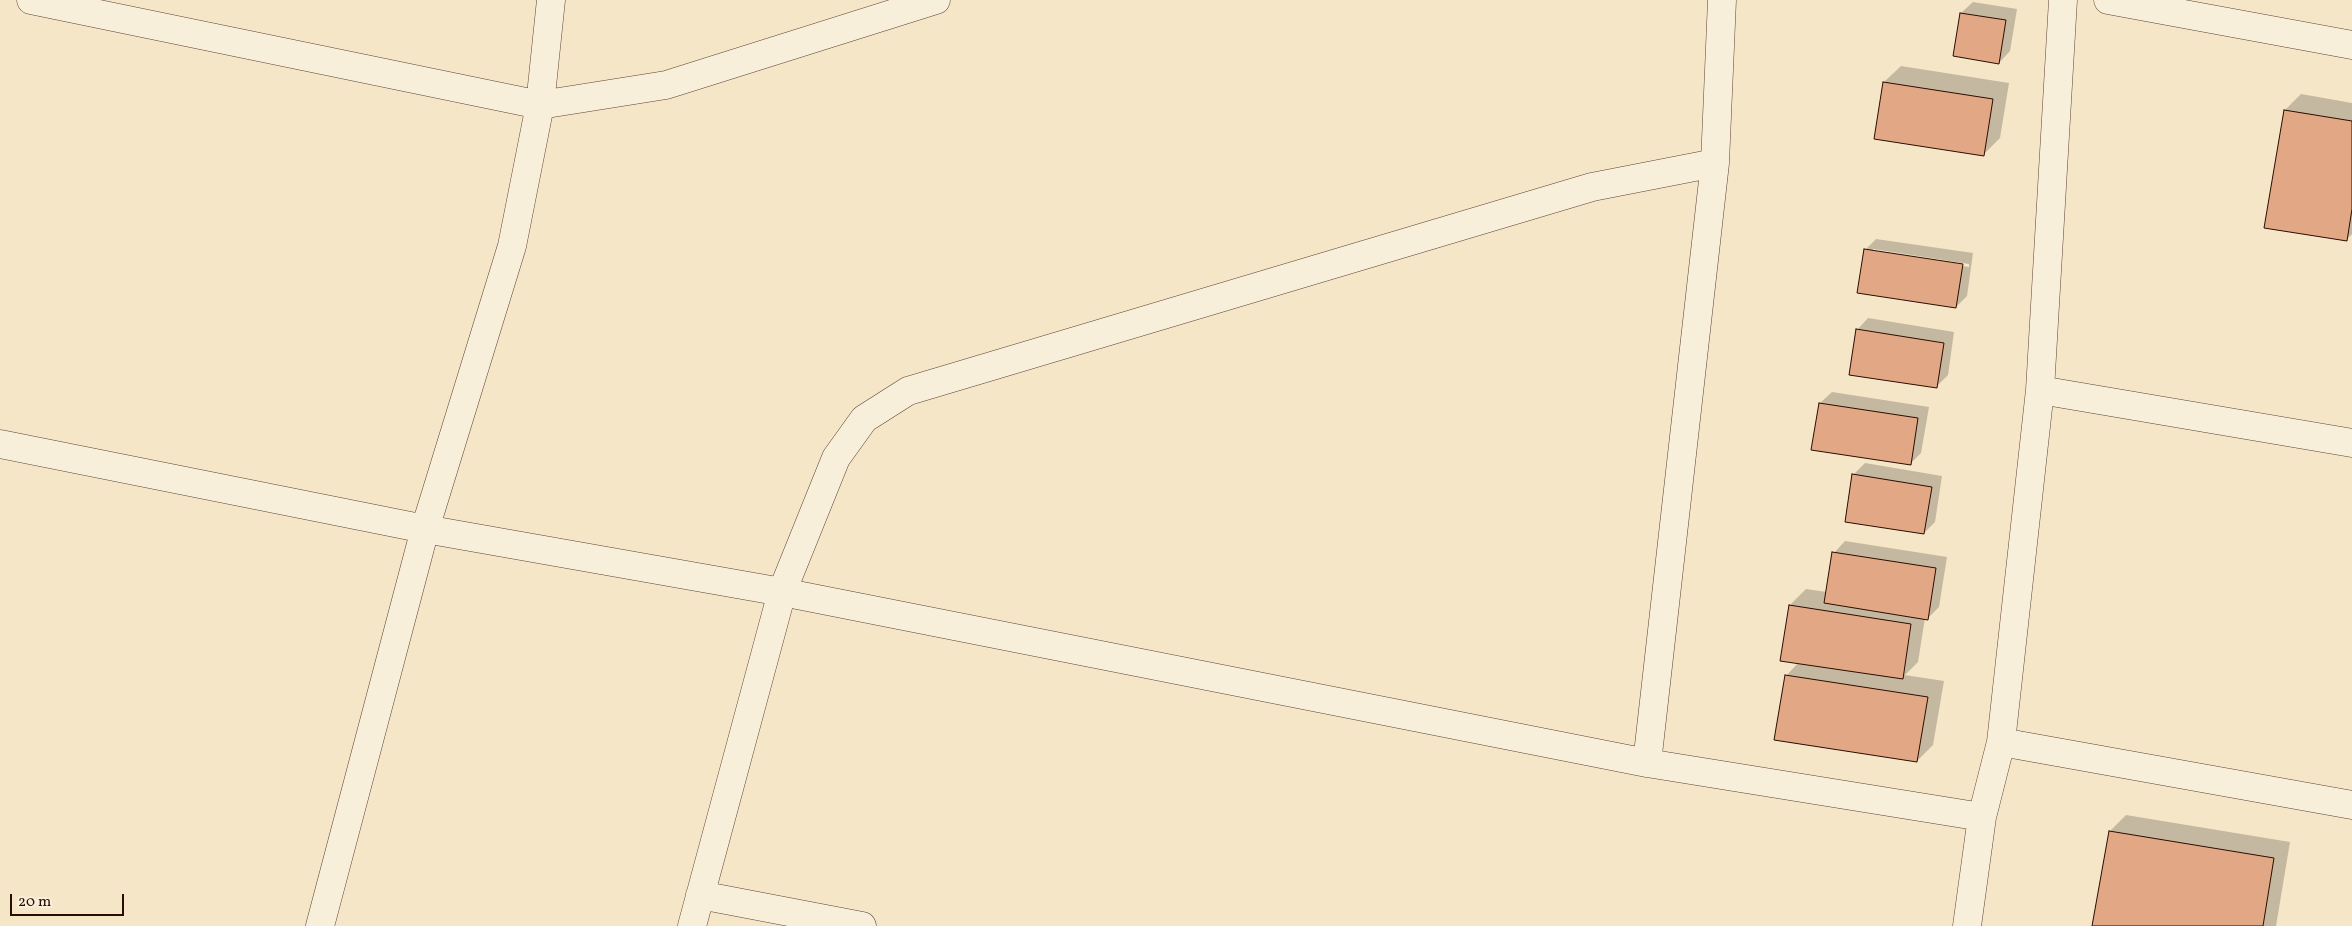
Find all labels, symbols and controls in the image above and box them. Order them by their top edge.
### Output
scale bar [12,884,126,916]
text: 20 m [18,892,51,913]

